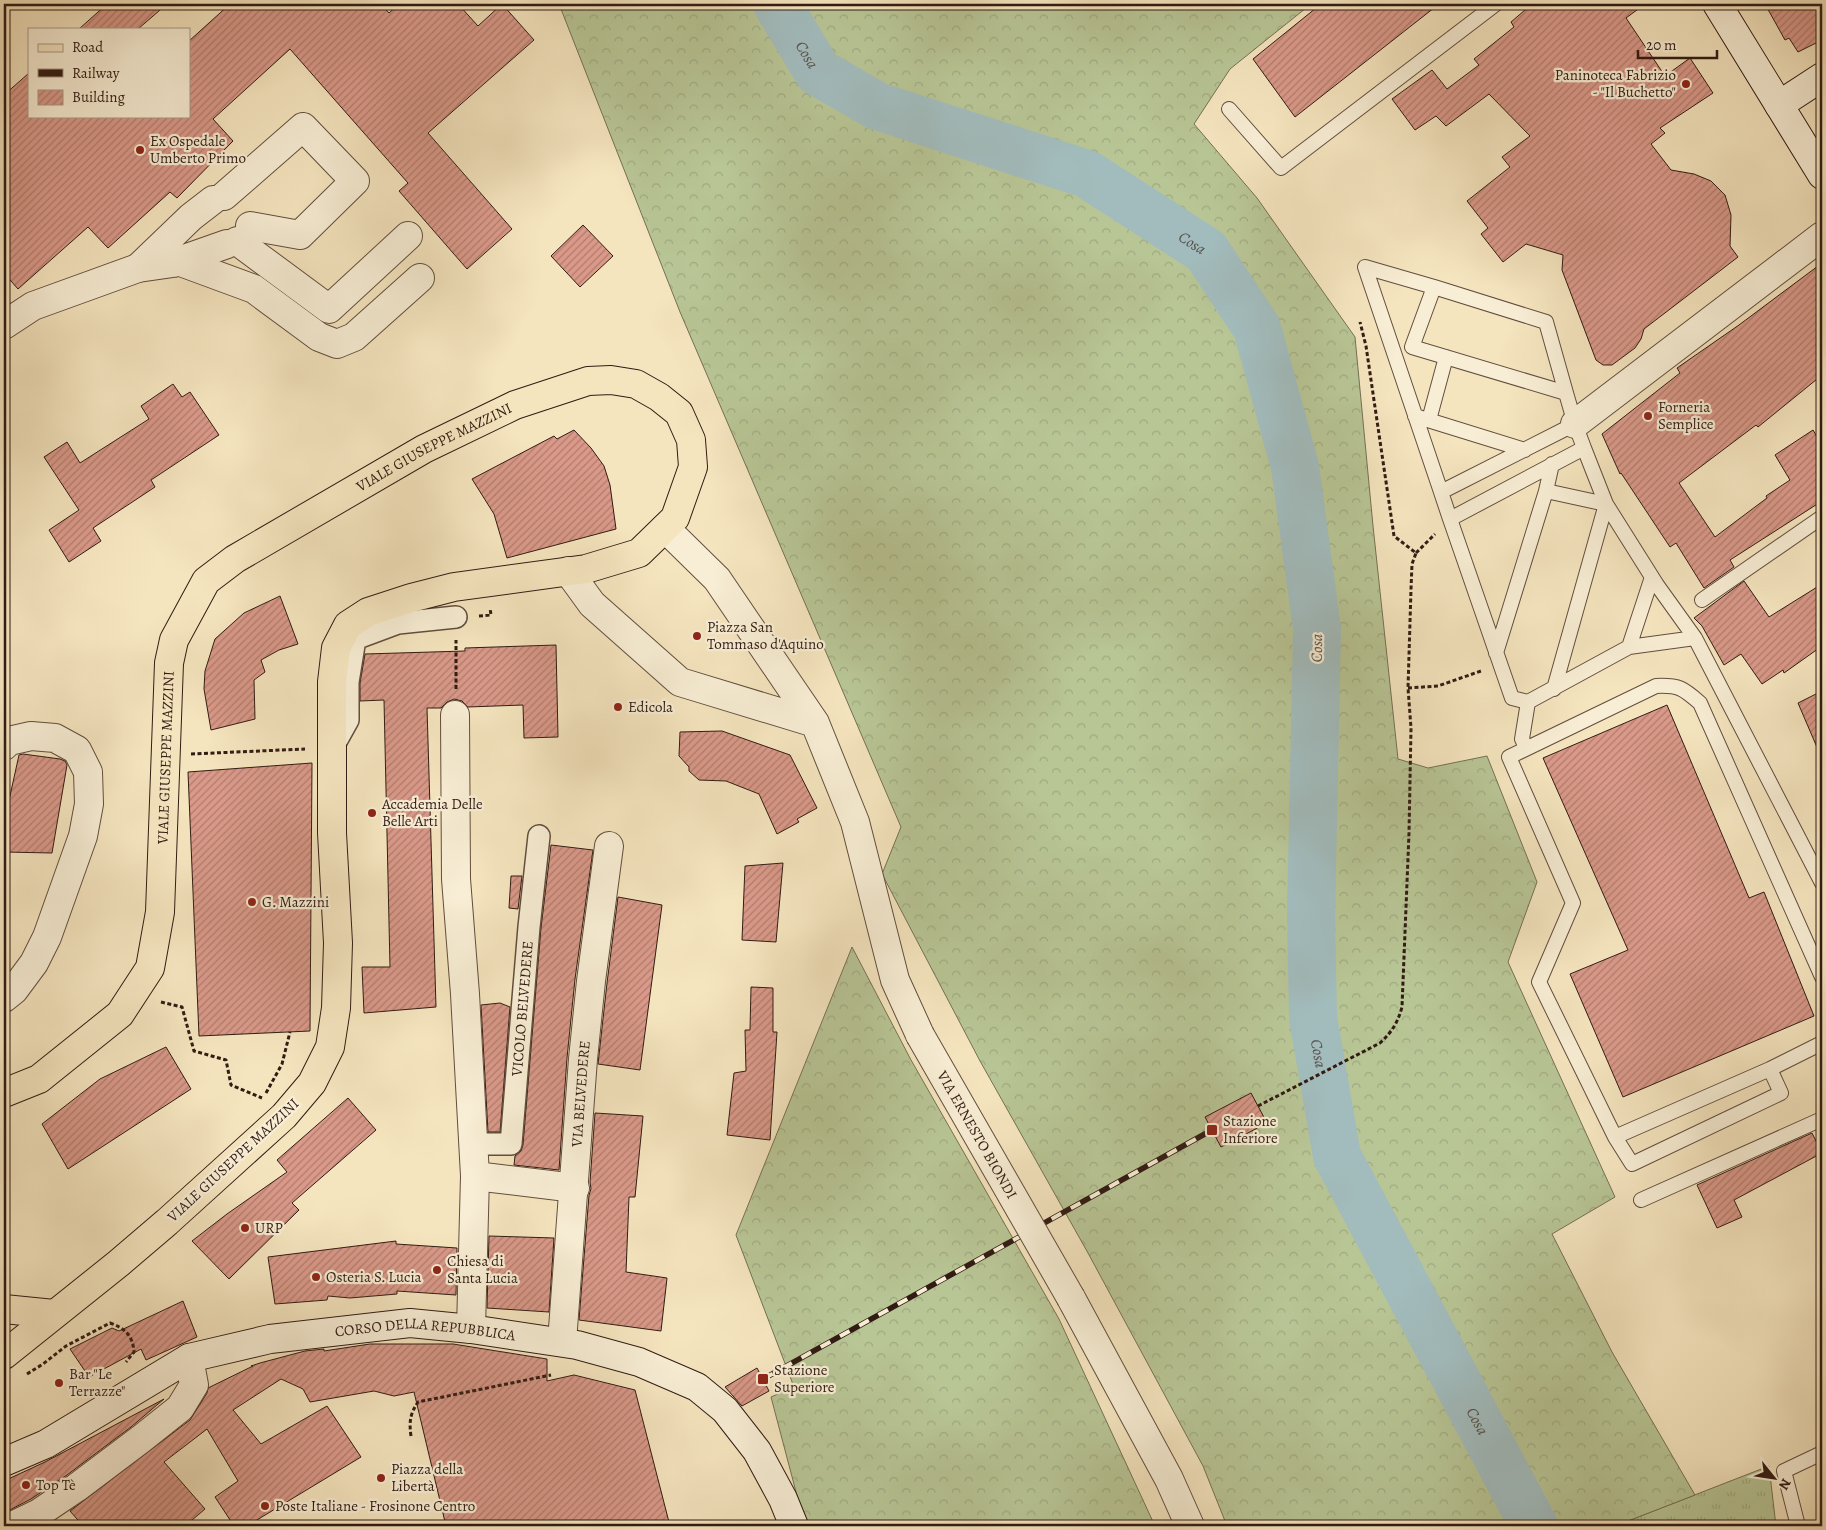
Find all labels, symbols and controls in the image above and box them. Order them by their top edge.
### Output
legend [28,28,190,118]
scale bar [1638,28,1717,60]
text: 20 m [1646,35,1677,55]
text: Road [72,37,104,57]
water label: Cosa [790,37,824,74]
text: Railway [72,63,120,83]
place label: Paninoteca Fabrizio - "Il Buchetto" [1555,65,1676,102]
marker: Paninoteca Fabrizio - "Il Buchetto" [1680,78,1692,90]
text: Building [72,87,125,107]
place label: Ex Ospedale Umberto Primo [150,131,246,168]
marker: Ex Ospedale Umberto Primo [134,144,146,156]
water label: Cosa [1174,226,1211,261]
place label: Forneria Semplice [1658,397,1714,434]
street label: VIALE GIUSEPPE MAZZINI [352,398,515,497]
marker: Forneria Semplice [1642,410,1654,422]
place label: Piazza San Tommaso d'Aquino [707,617,824,654]
marker: Piazza San Tommaso d'Aquino [691,630,703,642]
water label: Cosa [1306,633,1328,663]
street label: VIALE GIUSEPPE MAZZINI [152,670,179,845]
place label: Edicola [628,697,673,717]
marker: Edicola [612,701,624,713]
place label: Accademia Delle Belle Arti [381,794,483,831]
marker: Accademia Delle Belle Arti [366,807,378,819]
place label: G. Mazzini [262,892,329,912]
marker: G. Mazzini [246,896,258,908]
street label: VICOLO BELVEDERE [507,940,538,1078]
water label: Cosa [1305,1038,1332,1070]
street label: VIA BELVEDERE [566,1040,595,1149]
street label: VIA ERNESTO BIONDI [932,1066,1022,1202]
street label: VIALE GIUSEPPE MAZZINI [162,1094,303,1227]
place label: Stazione Inferiore [1223,1111,1278,1148]
marker: Stazione Inferiore [1205,1123,1219,1137]
place label: URP [255,1218,283,1238]
marker: URP [239,1222,251,1234]
place label: Chiesa di Santa Lucia [447,1251,518,1288]
marker: Chiesa di Santa Lucia [431,1264,443,1276]
place label: Osteria S. Lucia [326,1267,422,1287]
marker: Osteria S. Lucia [310,1271,322,1283]
street label: CORSO DELLA REPUBBLICA [334,1313,517,1346]
place label: Stazione Superiore [774,1360,835,1397]
place label: Bar "Le Terrazze" [69,1364,126,1401]
marker: Stazione Superiore [756,1372,770,1386]
marker: Bar "Le Terrazze" [53,1377,65,1389]
water label: Cosa [1461,1403,1494,1440]
north arrow [1748,1452,1798,1502]
place label: Piazza della Libertà [391,1459,463,1496]
marker: Piazza della Libertà [375,1472,387,1484]
place label: Top Tè [36,1475,76,1495]
text: N [1774,1475,1796,1493]
marker: Top Tè [20,1479,32,1491]
place label: Poste Italiane - Frosinone Centro [275,1496,475,1516]
marker: Poste Italiane - Frosinone Centro [259,1500,271,1512]

